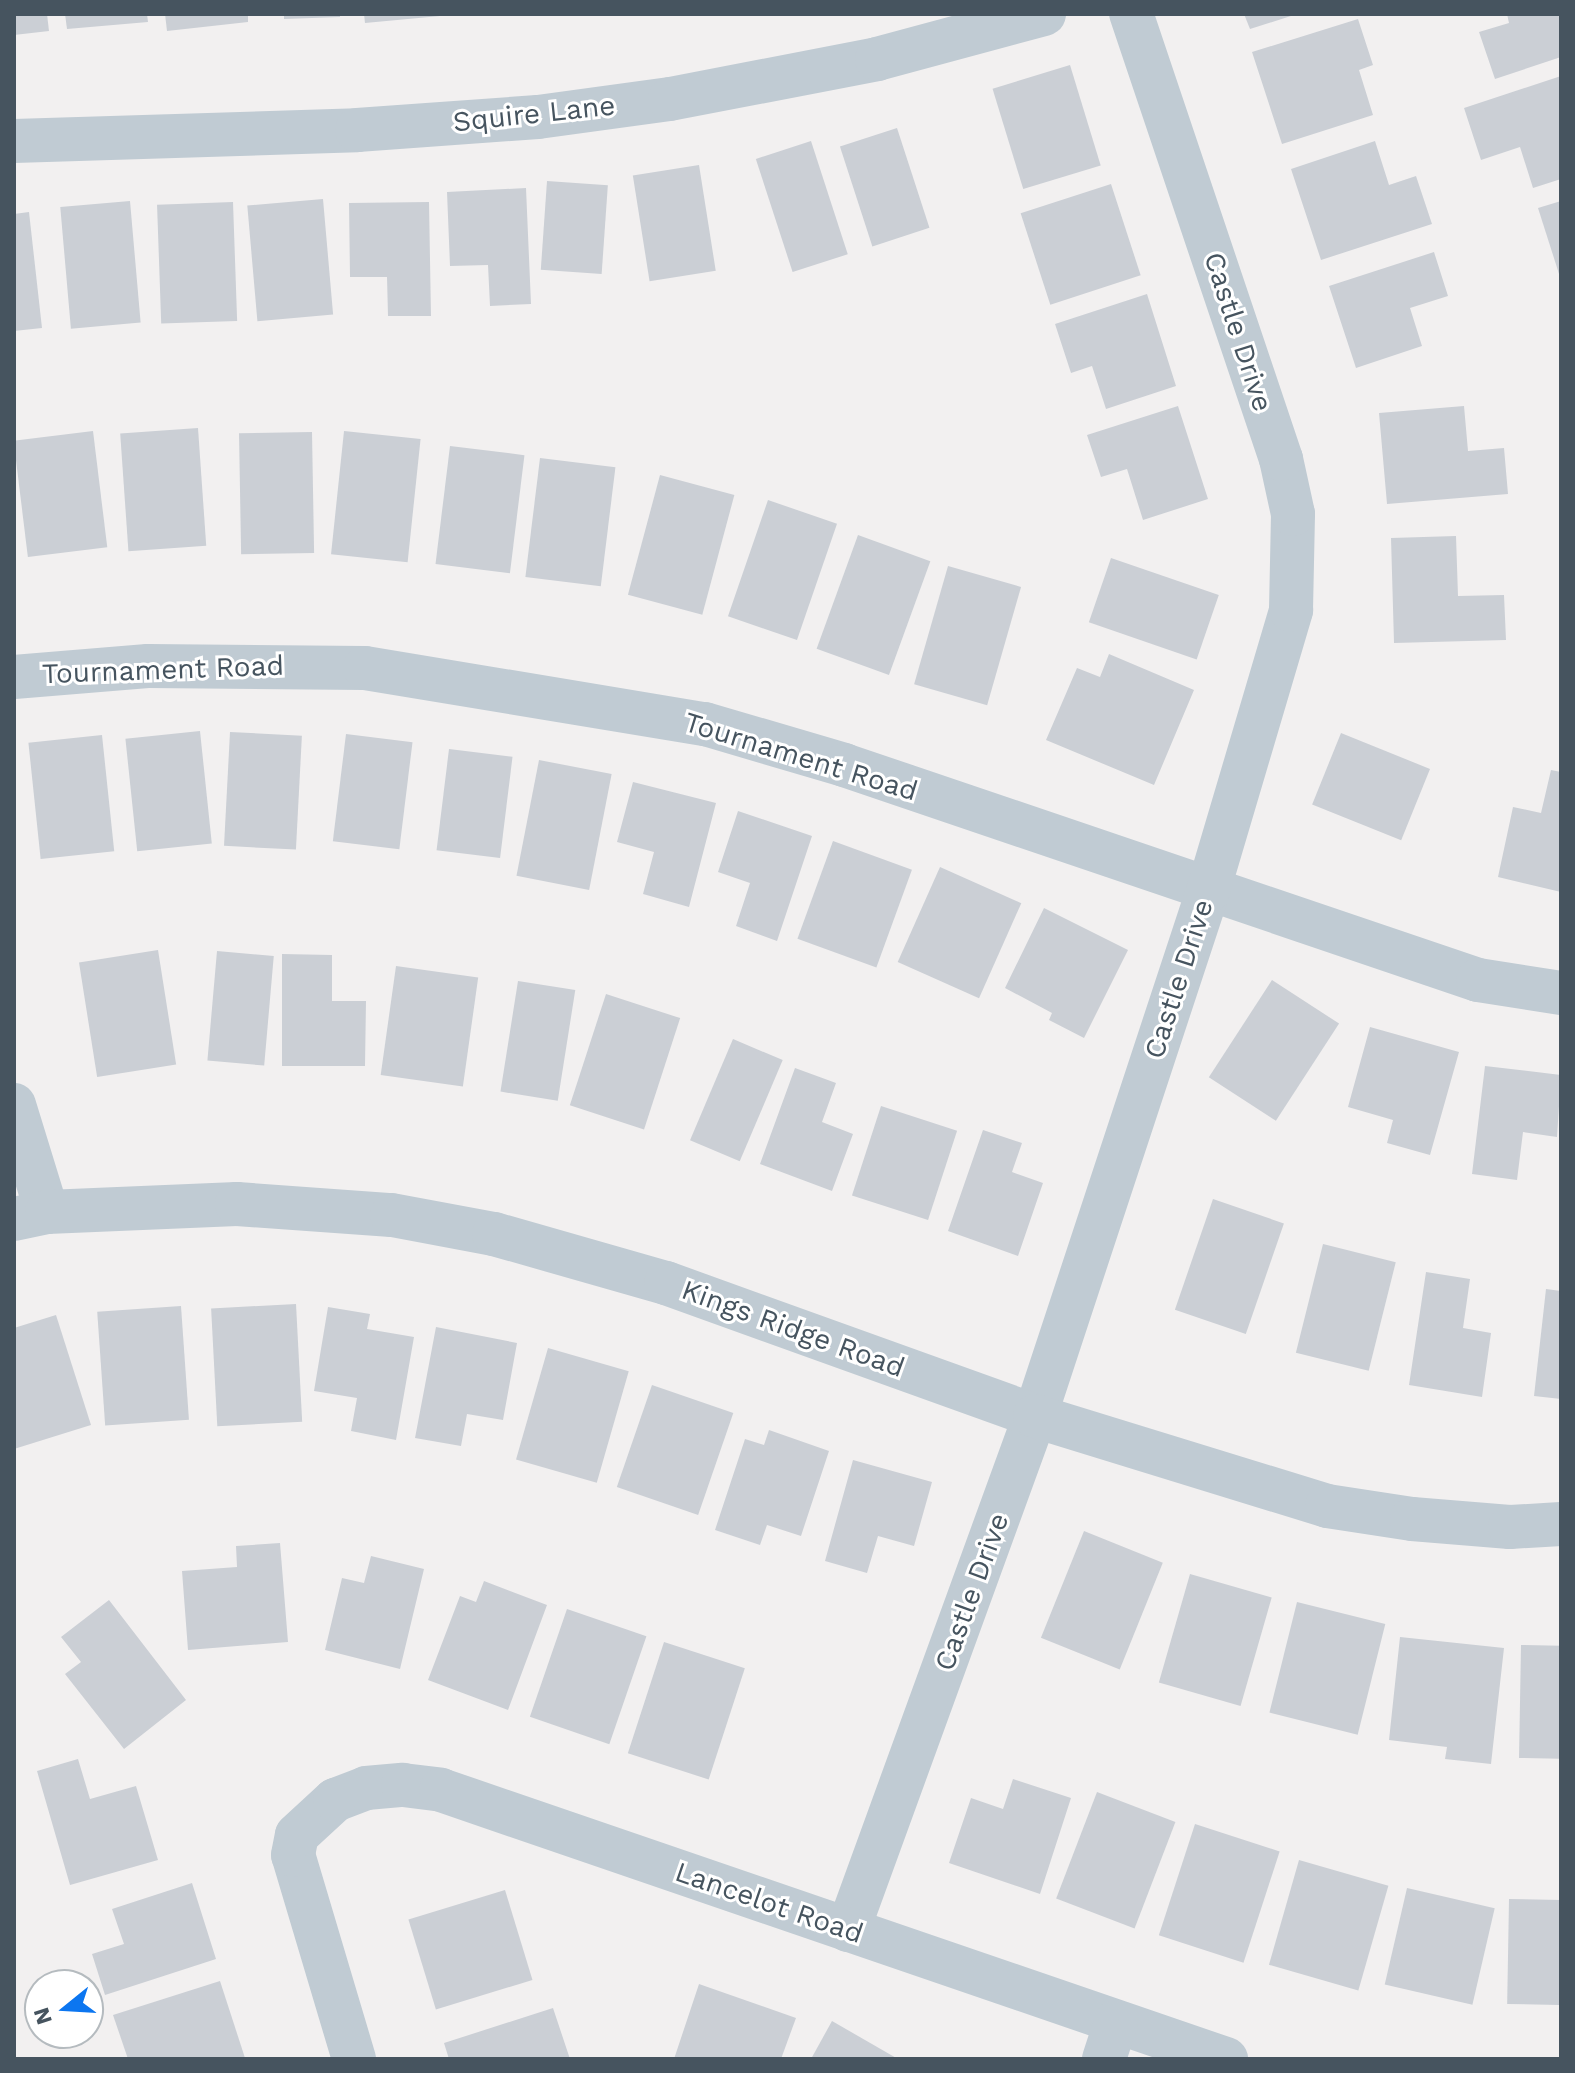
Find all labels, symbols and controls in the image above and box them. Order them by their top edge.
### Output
street label: Squire Lane [451,89,617,139]
street label: Castle Drive [1196,248,1280,416]
street label: Tournament Road [41,649,285,691]
street label: Tournament Road [680,706,922,808]
street label: Castle Drive [1137,895,1221,1063]
street label: Kings Ridge Road [677,1273,909,1385]
street label: Castle Drive [928,1509,1016,1675]
street label: Lancelot Road [671,1855,867,1951]
north arrow [24,1969,104,2049]
text: N [28,2004,57,2028]

